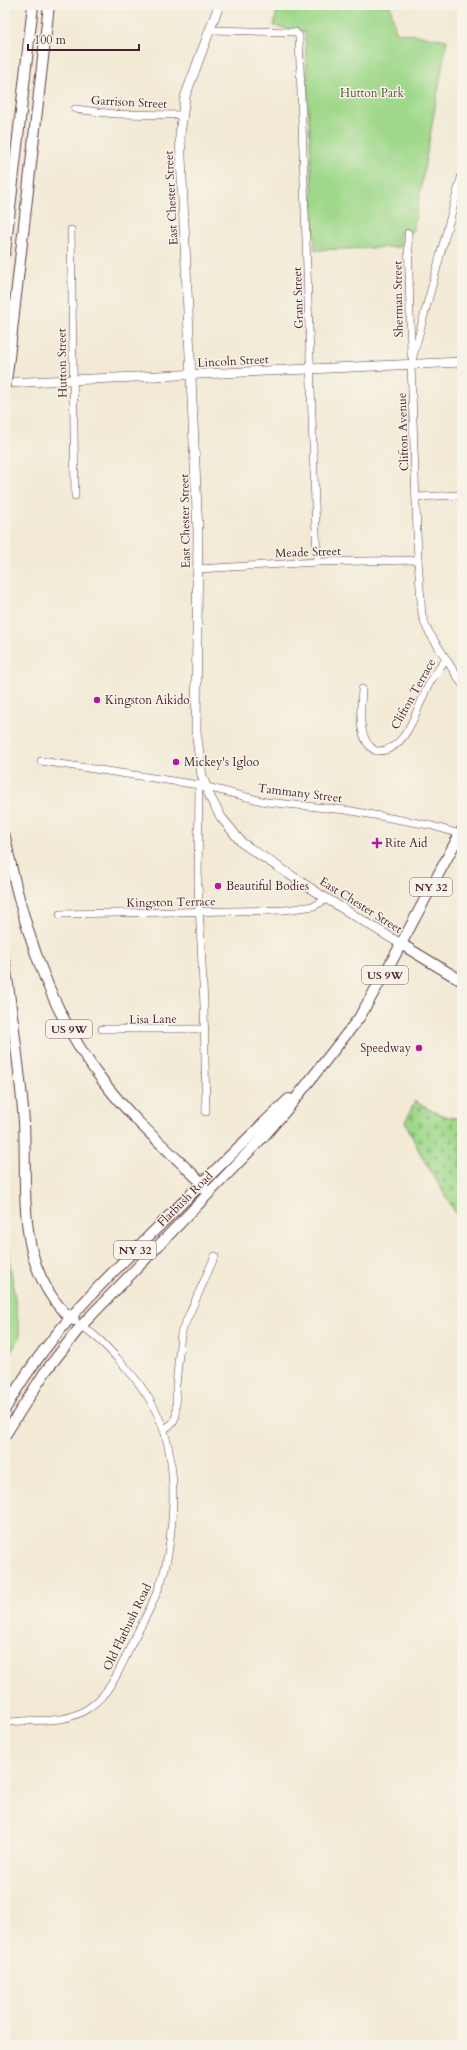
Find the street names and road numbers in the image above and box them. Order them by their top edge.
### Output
street label: Garrison Street [91,92,168,112]
street label: East Chester Street [161,150,181,246]
street label: Sherman Street [389,260,407,337]
street label: Grant Street [289,267,307,329]
street label: Hutton Street [53,328,71,398]
street label: Lincoln Street [197,351,269,371]
street label: Clifton Avenue [394,392,412,472]
street label: East Chester Street [176,473,194,568]
street label: Meade Street [275,543,341,561]
street label: Clifton Terrace [387,656,439,732]
street label: Tammany Street [257,780,343,806]
street label: East Chester Street [317,873,406,937]
road number: NY 32 [410,878,452,896]
street label: Kingston Terrace [126,893,216,911]
road number: US 9W [362,966,408,984]
street label: Lisa Lane [129,1011,177,1027]
road number: US 9W [46,1020,92,1038]
street label: Flatbush Road [154,1167,217,1230]
road number: NY 32 [114,1241,156,1259]
street label: Old Flatbush Road [99,1580,155,1673]

